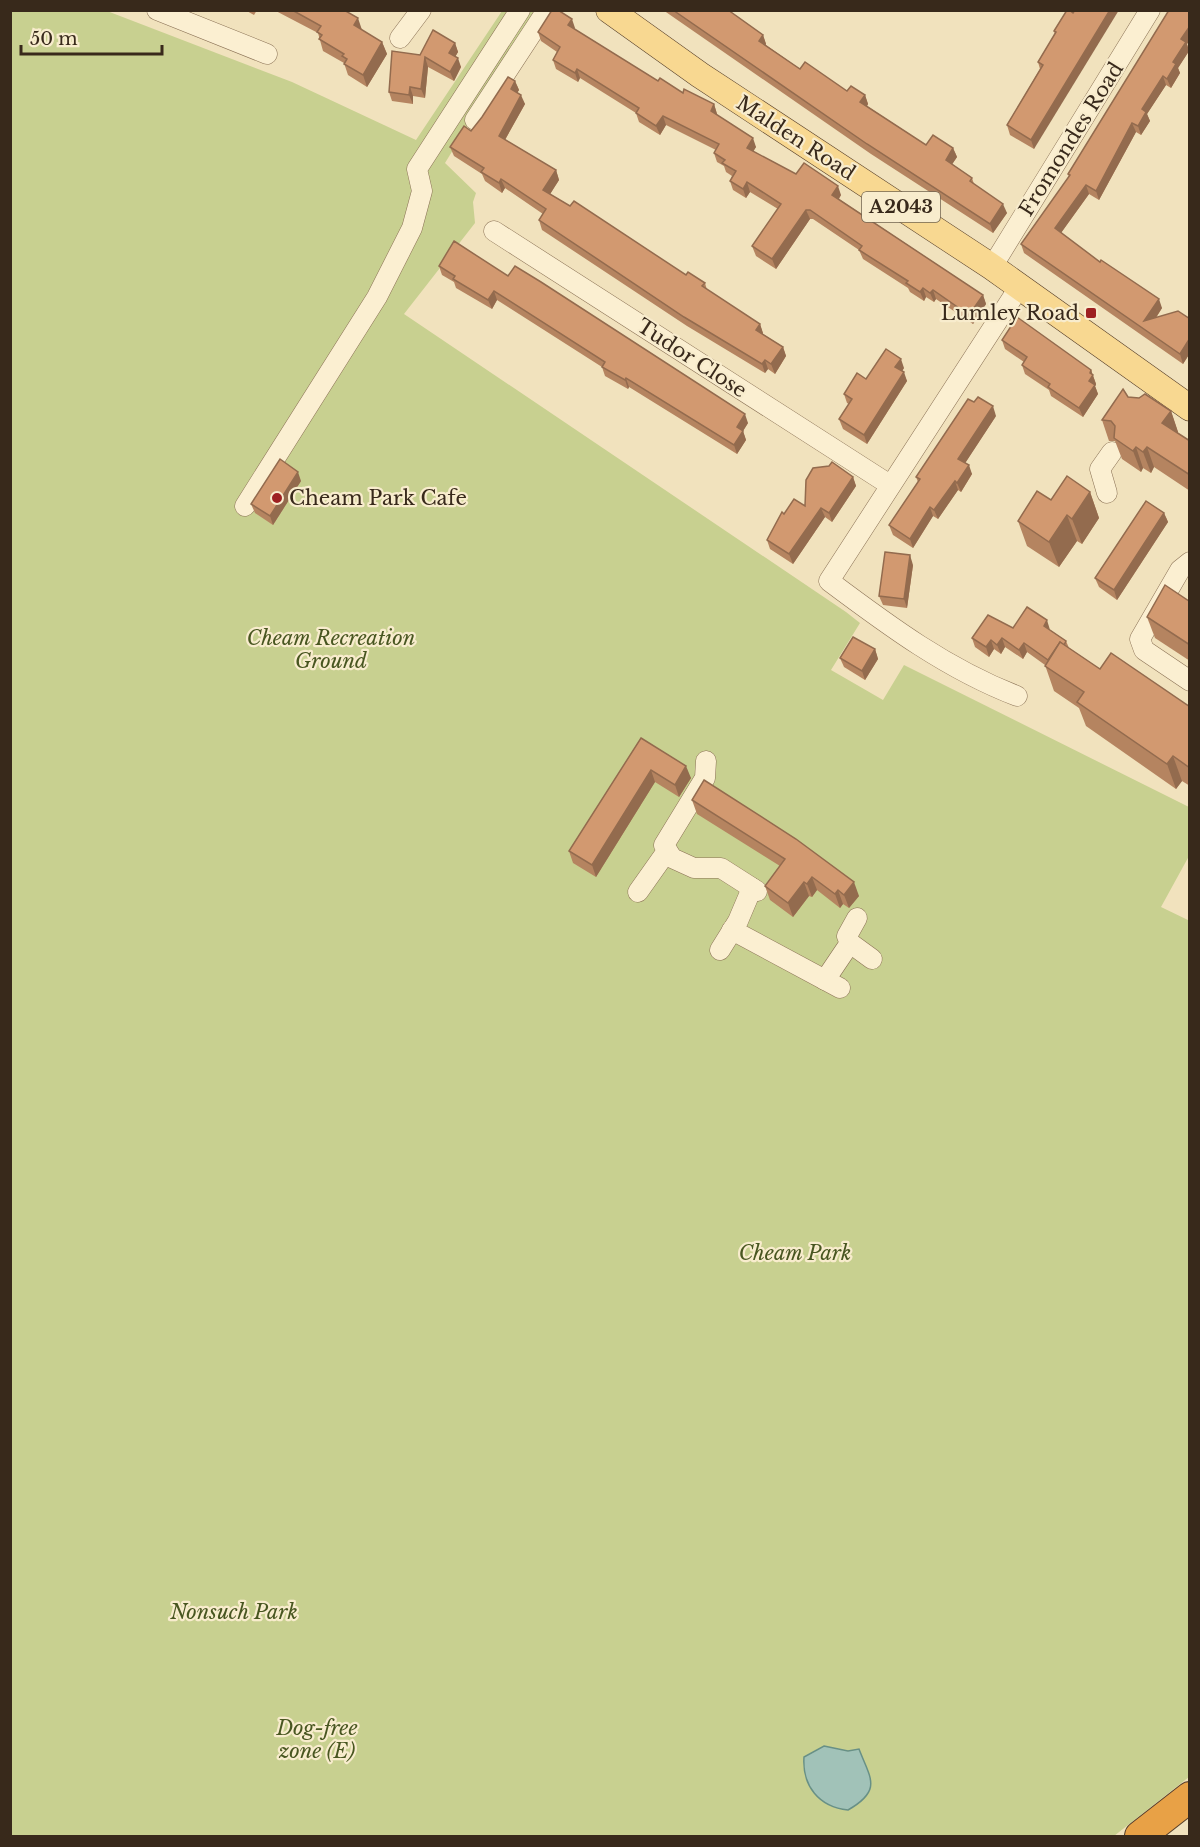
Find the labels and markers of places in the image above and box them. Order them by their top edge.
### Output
place label: Lumley Road [941,301,1079,325]
marker: Lumley Road [1084,306,1098,320]
place label: Cheam Park Cafe [289,486,467,510]
marker: Cheam Park Cafe [270,491,284,505]

